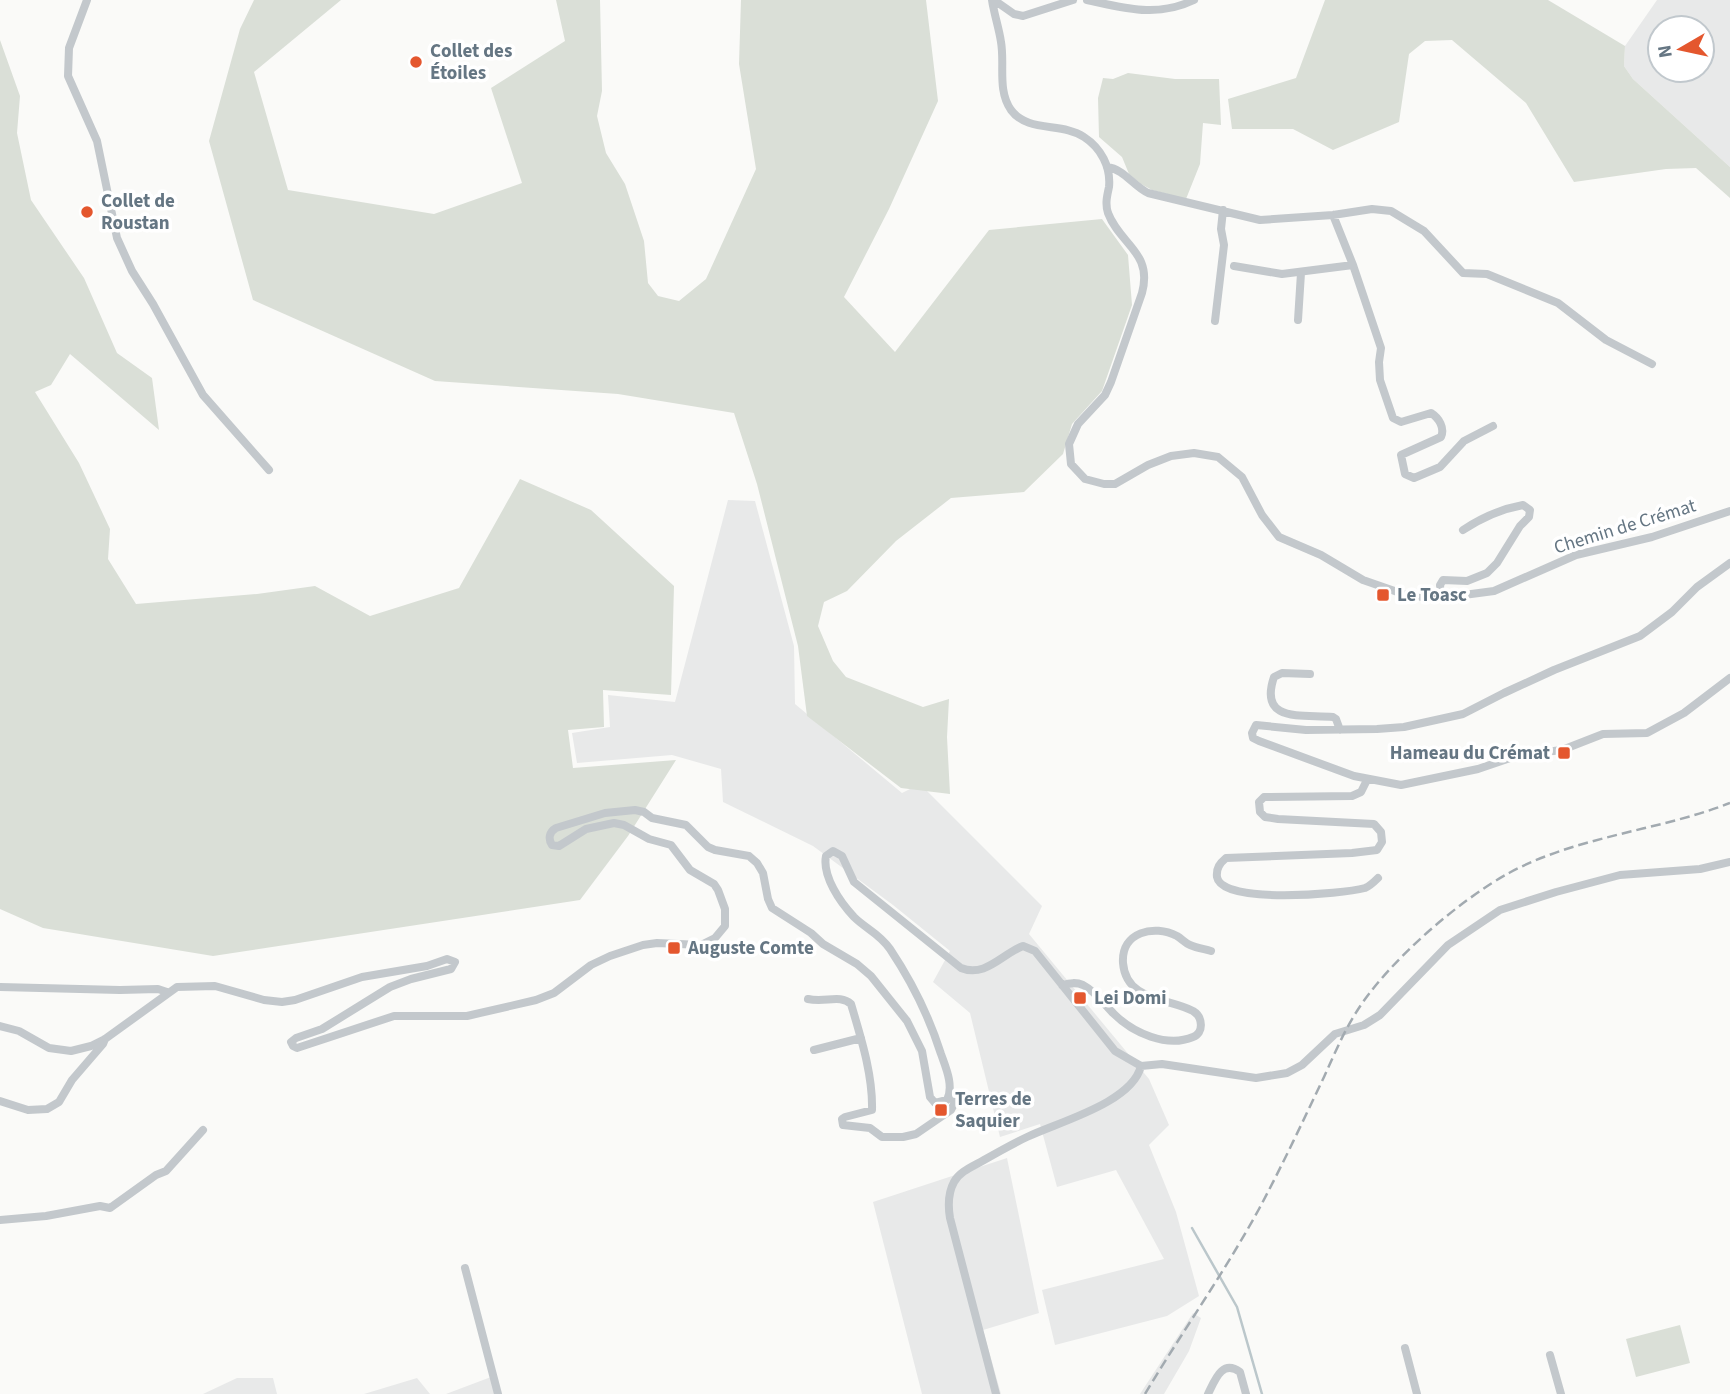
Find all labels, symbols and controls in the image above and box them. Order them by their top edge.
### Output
north arrow [1646,14,1716,84]
place label: Collet des Étoiles [430,38,512,87]
text: N [1651,43,1680,60]
marker: Collet des Étoiles [408,54,424,70]
place label: Collet de Roustan [101,188,175,237]
marker: Collet de Roustan [79,204,95,220]
street label: Chemin de Crémat [1551,492,1700,561]
place label: Le Toasc [1397,582,1467,609]
marker: Le Toasc [1375,587,1391,603]
place label: Hameau du Crémat [1390,740,1550,767]
marker: Hameau du Crémat [1556,745,1572,761]
place label: Auguste Comte [687,935,814,962]
marker: Auguste Comte [666,940,682,956]
place label: Lei Domi [1094,985,1167,1012]
marker: Lei Domi [1072,990,1088,1006]
place label: Terres de Saquier [955,1086,1032,1135]
marker: Terres de Saquier [933,1102,949,1118]

